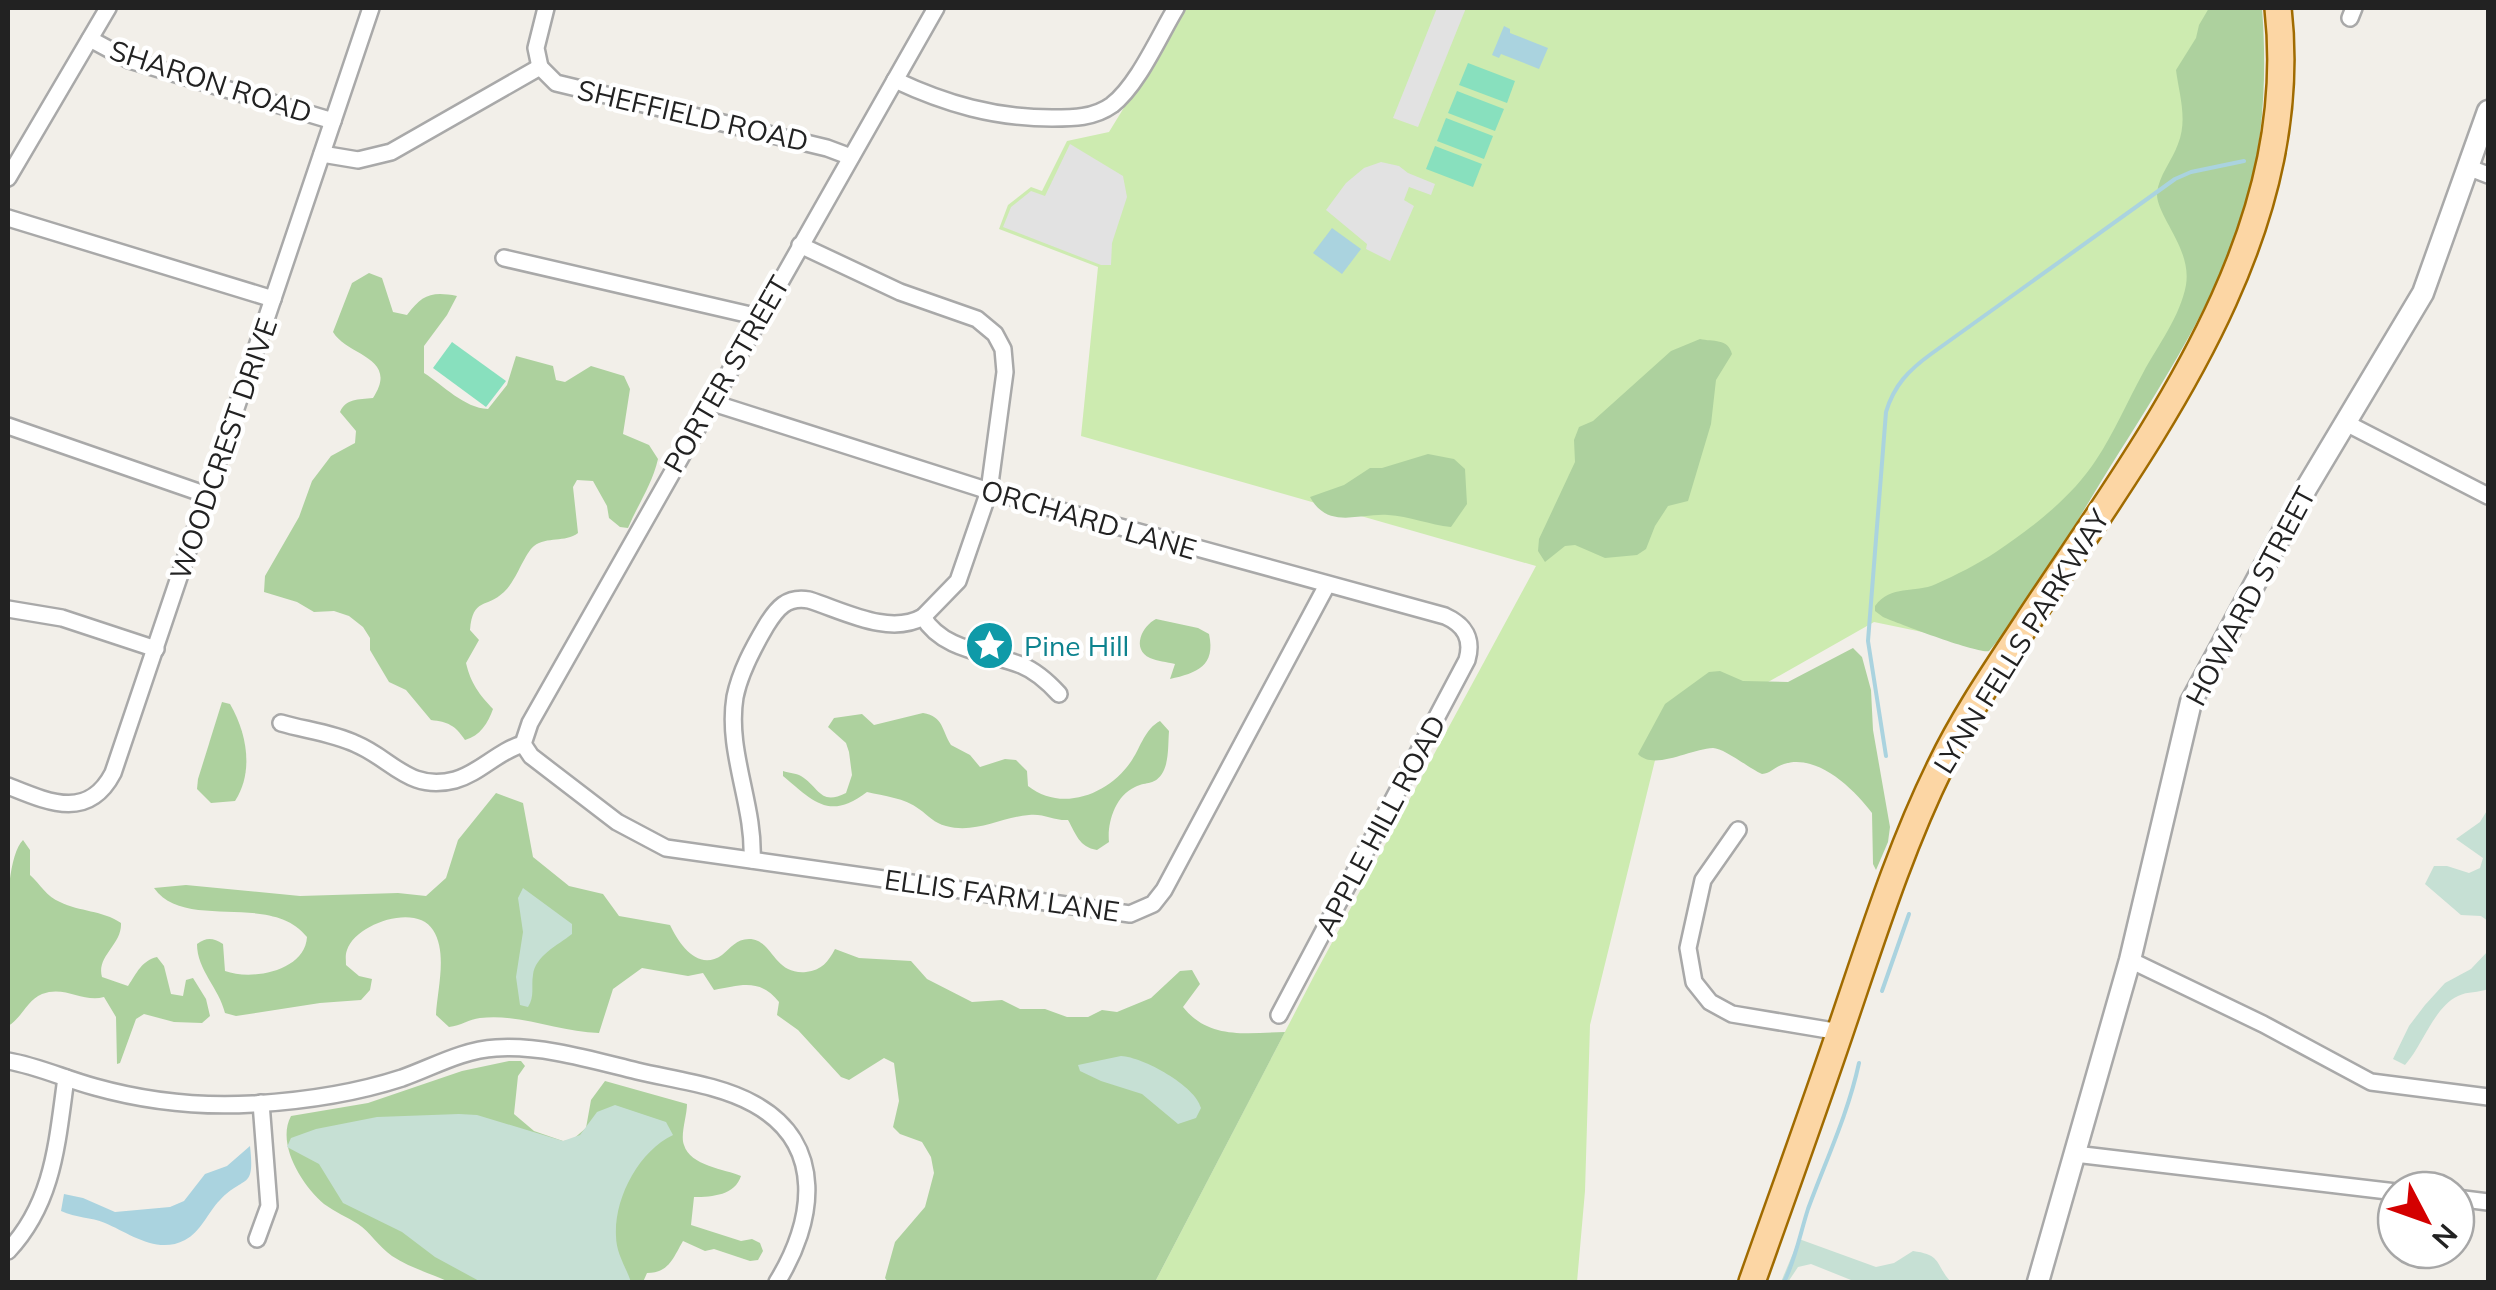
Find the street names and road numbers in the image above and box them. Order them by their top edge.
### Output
street label: SHARON ROAD [105,32,317,130]
street label: SHEFFIELD ROAD [574,71,812,159]
street label: PORTER STREET [656,269,797,479]
street label: WOODCREST DRIVE [162,314,284,584]
street label: ORCHARD LANE [977,472,1201,566]
street label: HOWARD STREET [2177,480,2323,712]
street label: LYNN FELLS PARKWAY [1926,502,2117,779]
street label: APPLE HILL ROAD [1307,709,1453,941]
street label: ELLIS FARM LANE [882,861,1122,929]

